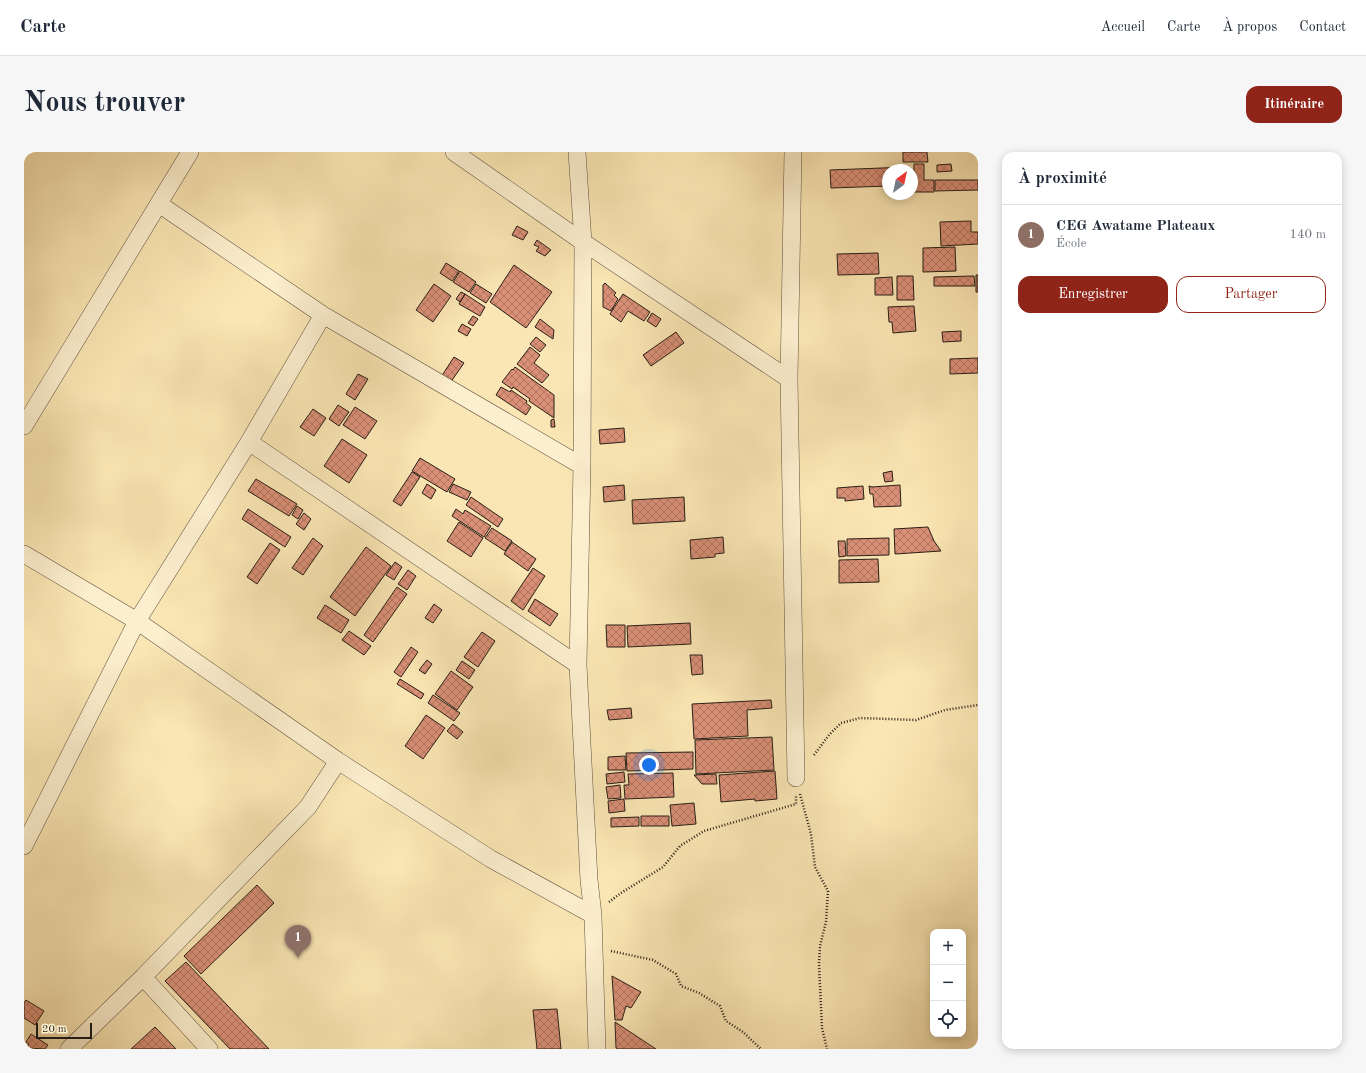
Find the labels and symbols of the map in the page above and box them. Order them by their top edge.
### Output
north arrow [882,164,918,200]
your location [639,755,659,775]
pin: 1 [285,925,311,958]
scale bar [36,1021,92,1040]

